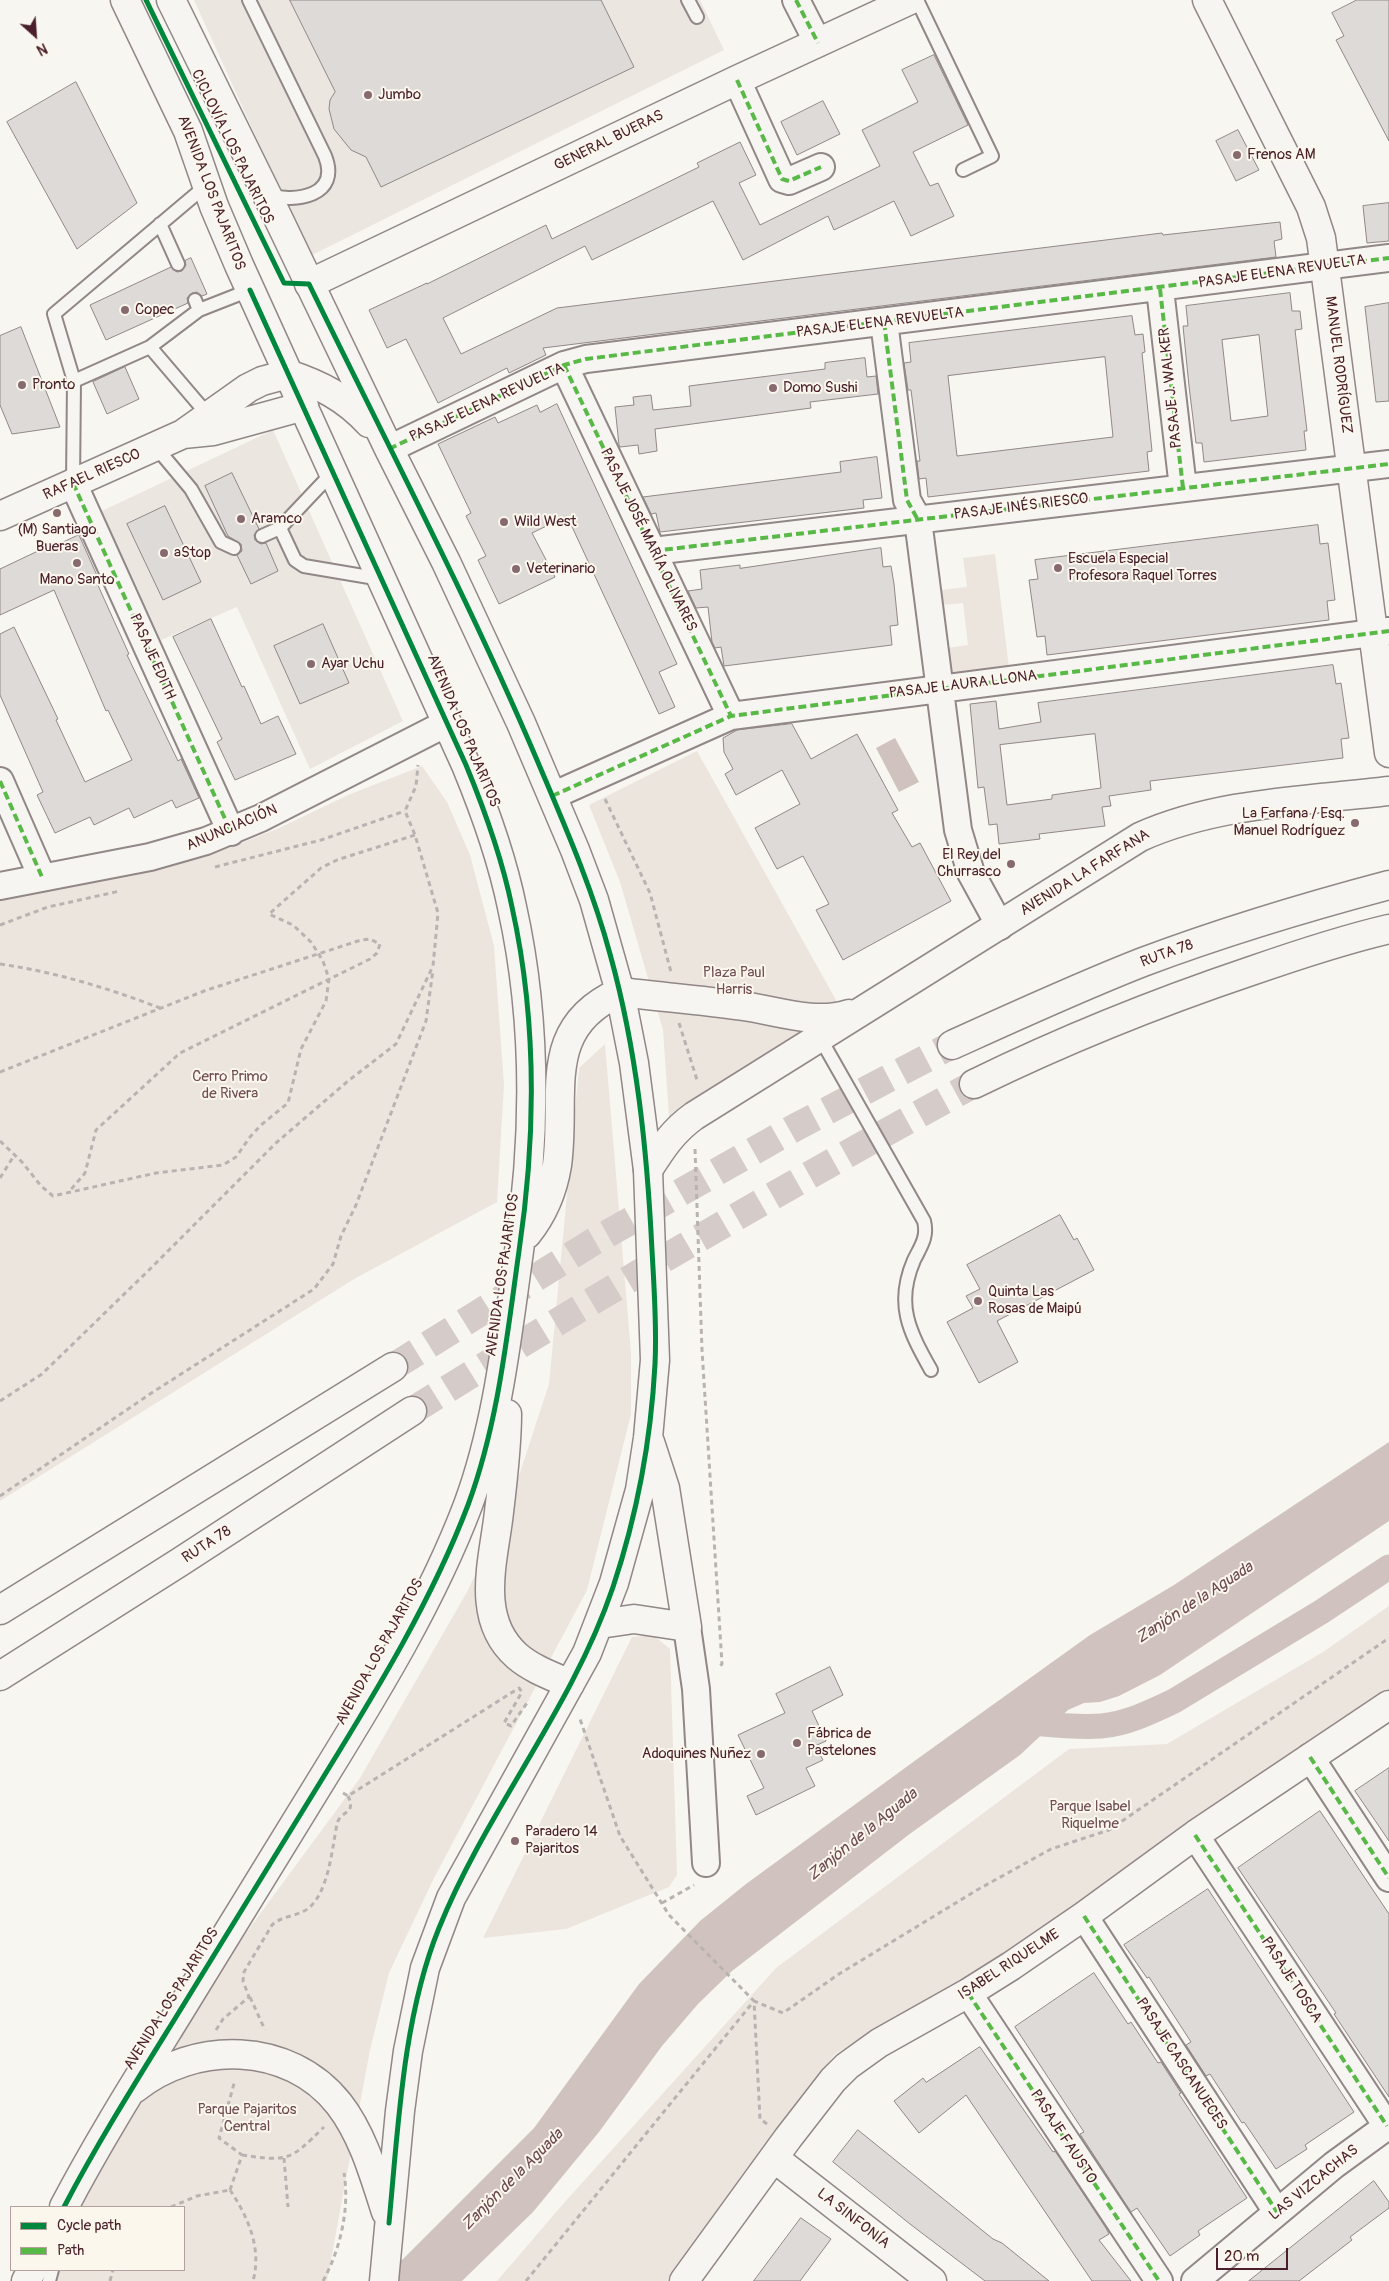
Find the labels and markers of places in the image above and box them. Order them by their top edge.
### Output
place label: Jumbo [378,86,421,104]
marker: Jumbo [362,89,374,101]
place label: Frenos AM [1247,146,1316,164]
marker: Frenos AM [1231,149,1243,161]
place label: Copec [135,301,175,319]
marker: Copec [119,304,131,316]
place label: Pronto [32,376,75,394]
marker: Pronto [16,379,28,391]
place label: Domo Sushi [783,379,857,397]
marker: Domo Sushi [767,382,779,394]
marker: (M) Santiago Bueras [51,507,63,519]
place label: Aramco [251,510,302,528]
marker: Aramco [235,513,247,525]
place label: Wild West [514,513,577,531]
marker: Wild West [498,516,510,528]
place label: (M) Santiago Bueras [17,521,97,556]
place label: aStop [174,544,211,562]
marker: aStop [158,547,170,559]
place label: Escuela Especial Profesora Raquel Torres [1068,550,1217,585]
marker: Mano Santo [71,557,83,569]
place label: Veterinario [526,560,595,578]
marker: Escuela Especial Profesora Raquel Torres [1052,562,1064,574]
marker: Veterinario [510,563,522,575]
place label: Mano Santo [39,571,115,589]
place label: Ayar Uchu [321,655,384,673]
marker: Ayar Uchu [305,658,317,670]
place label: La Farfana / Esq. Manuel Rodríguez [1233,805,1345,840]
marker: La Farfana / Esq. Manuel Rodríguez [1349,817,1361,829]
place label: El Rey del Churrasco [937,846,1001,881]
marker: El Rey del Churrasco [1005,858,1017,870]
place label: Quinta Las Rosas de Maipú [988,1283,1082,1318]
marker: Quinta Las Rosas de Maipú [972,1295,984,1307]
place label: Fábrica de Pastelones [807,1725,876,1760]
marker: Fábrica de Pastelones [791,1737,803,1749]
place label: Adoquines Nuñez [642,1745,751,1763]
marker: Adoquines Nuñez [755,1748,767,1760]
place label: Paradero 14 Pajaritos [525,1823,598,1858]
marker: Paradero 14 Pajaritos [509,1835,521,1847]

